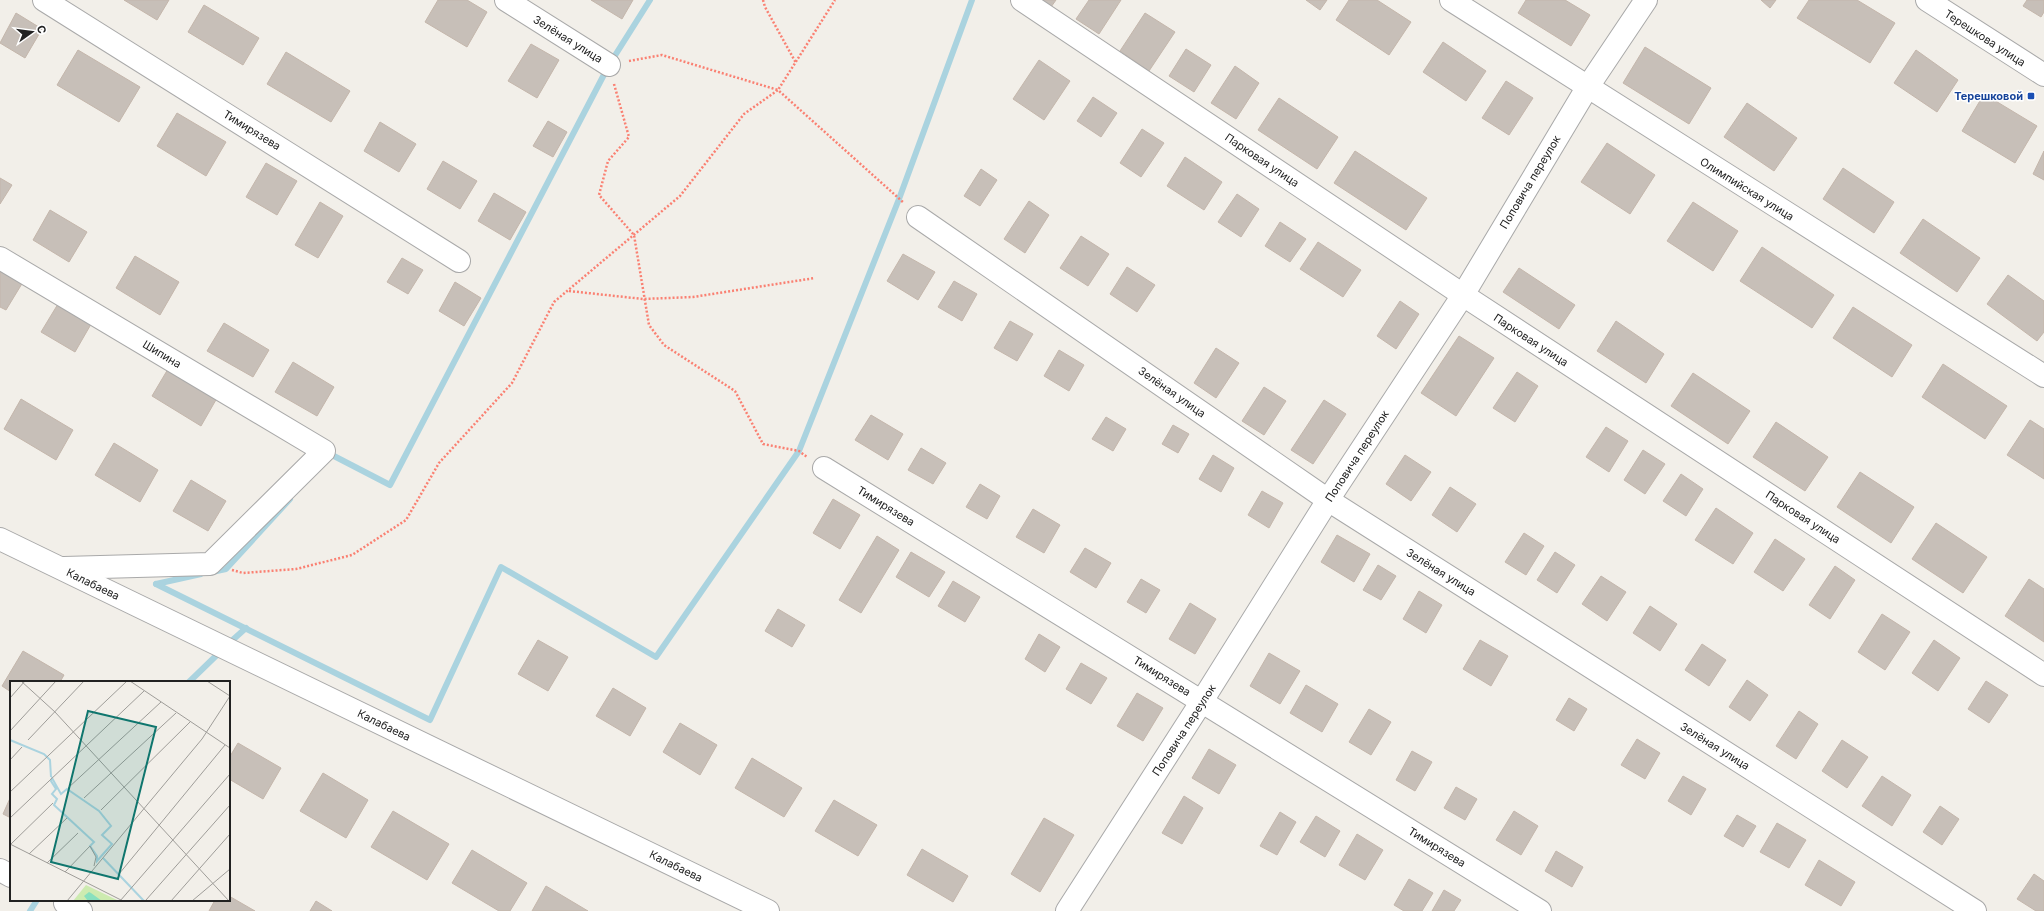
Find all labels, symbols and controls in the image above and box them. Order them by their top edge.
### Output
street label: Терешкова улица [1942,7,2028,69]
north arrow [12,12,52,52]
street label: Зелёная улица [531,12,605,66]
text: С [34,24,49,35]
place label: Терешковой [1954,89,2023,103]
marker: Терешковой [2026,91,2036,101]
street label: Тимирязева [221,107,283,153]
street label: Парковая улица [1222,130,1302,190]
street label: Поповича переулок [1497,133,1563,231]
street label: Олимпийская улица [1697,154,1797,224]
street label: Парковая улица [1491,311,1571,369]
street label: Шипина [140,337,184,371]
street label: Зелёная улица [1136,364,1208,420]
street label: Поповича переулок [1322,407,1392,504]
street label: Тимирязева [855,483,917,529]
street label: Парковая улица [1763,488,1843,546]
street label: Зелёная улица [1404,545,1478,599]
street label: Калабаева [64,565,122,603]
street label: Тимирязева [1131,653,1193,699]
inset map [10,681,230,901]
street label: Поповича переулок [1149,681,1219,778]
street label: Калабаева [355,706,413,744]
street label: Зелёная улица [1678,719,1752,773]
street label: Тимирязева [1406,824,1468,870]
street label: Калабаева [647,847,705,885]

